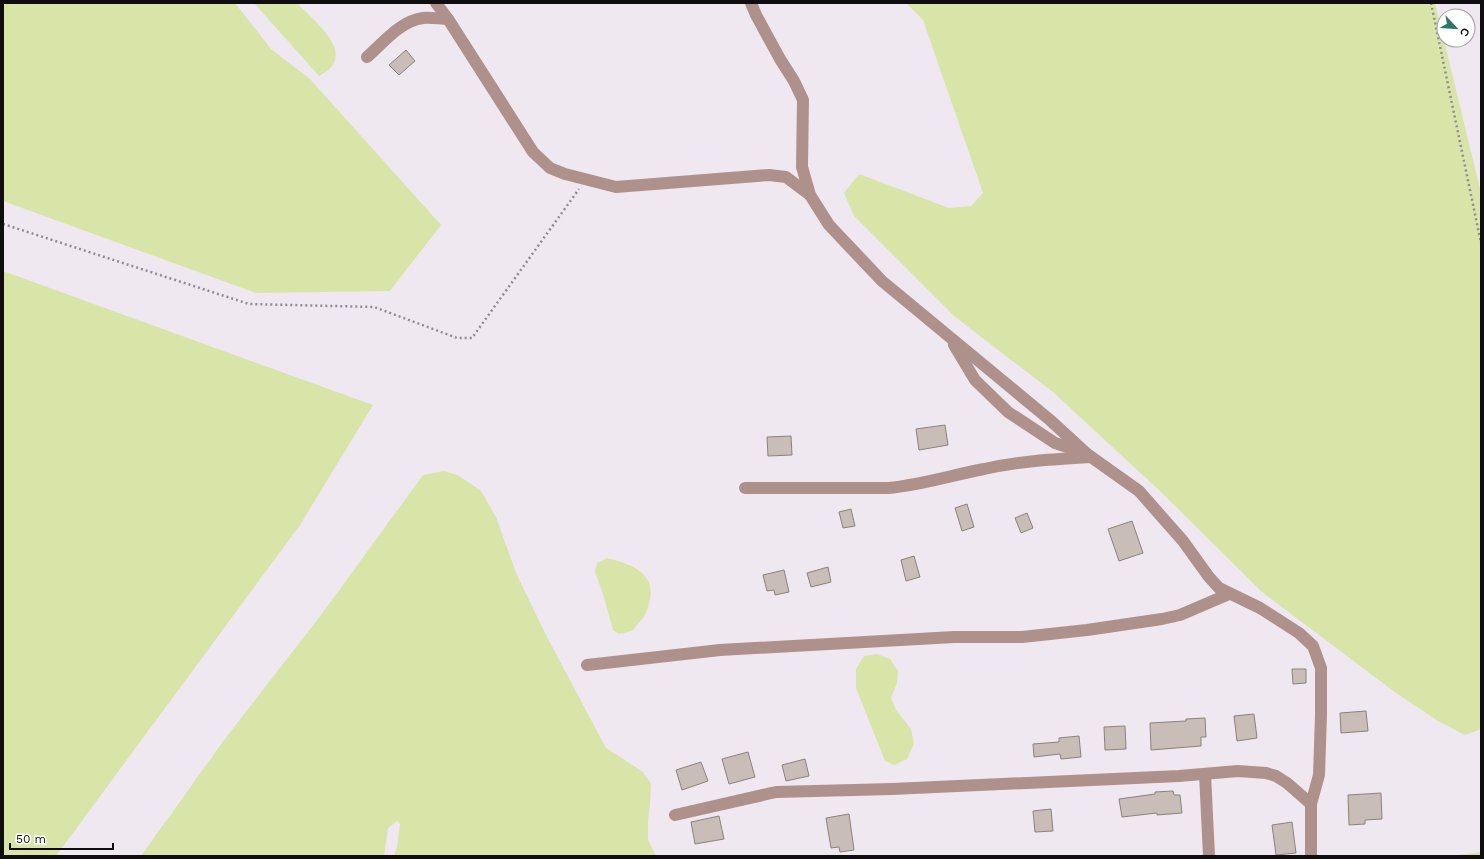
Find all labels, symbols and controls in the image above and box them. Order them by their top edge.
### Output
north arrow [1436,8,1476,48]
text: С [1457,26,1472,38]
scale bar [10,825,113,851]
text: 50 m [16,832,46,846]

